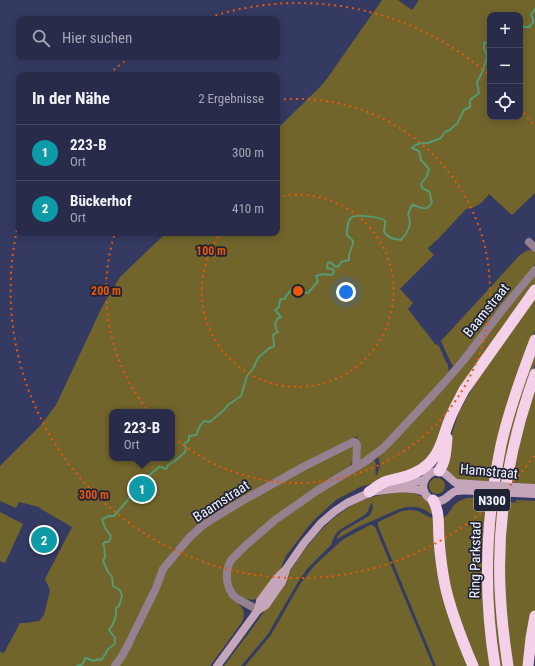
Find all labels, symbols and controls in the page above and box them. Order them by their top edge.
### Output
map controls [487,12,523,120]
button: + [487,12,523,48]
search box [16,16,280,60]
icon: search [30,27,52,49]
text: Hier suchen [62,29,132,47]
button: − [487,48,523,84]
button: locate [487,84,523,120]
text: In der Nähe [32,88,110,108]
text: 2 Ergebnisse [198,91,264,106]
text: 223-B [70,136,107,154]
text: 1 [42,145,48,160]
text: 300 m [232,145,264,160]
text: Ort [70,154,86,169]
text: Bückerhof [70,192,132,210]
text: 2 [42,201,48,216]
text: 410 m [232,201,264,216]
text: Ort [70,210,86,225]
text: 100 m [196,244,226,258]
street label: Baamstraat [460,280,512,340]
your location [336,282,356,302]
text: 200 m [91,284,121,298]
centre of rings [291,284,305,298]
popup [109,409,175,461]
text: 223-B [124,419,160,437]
text: Ort [124,437,140,452]
street label: Hamstraat [459,461,519,481]
pin: 1 [129,474,155,504]
street label: Baamstraat [190,477,252,525]
text: 300 m [79,488,109,502]
road number: N300 [474,489,510,511]
street label: Ring Parkstad [466,522,484,598]
pin: 2 [31,525,57,555]

